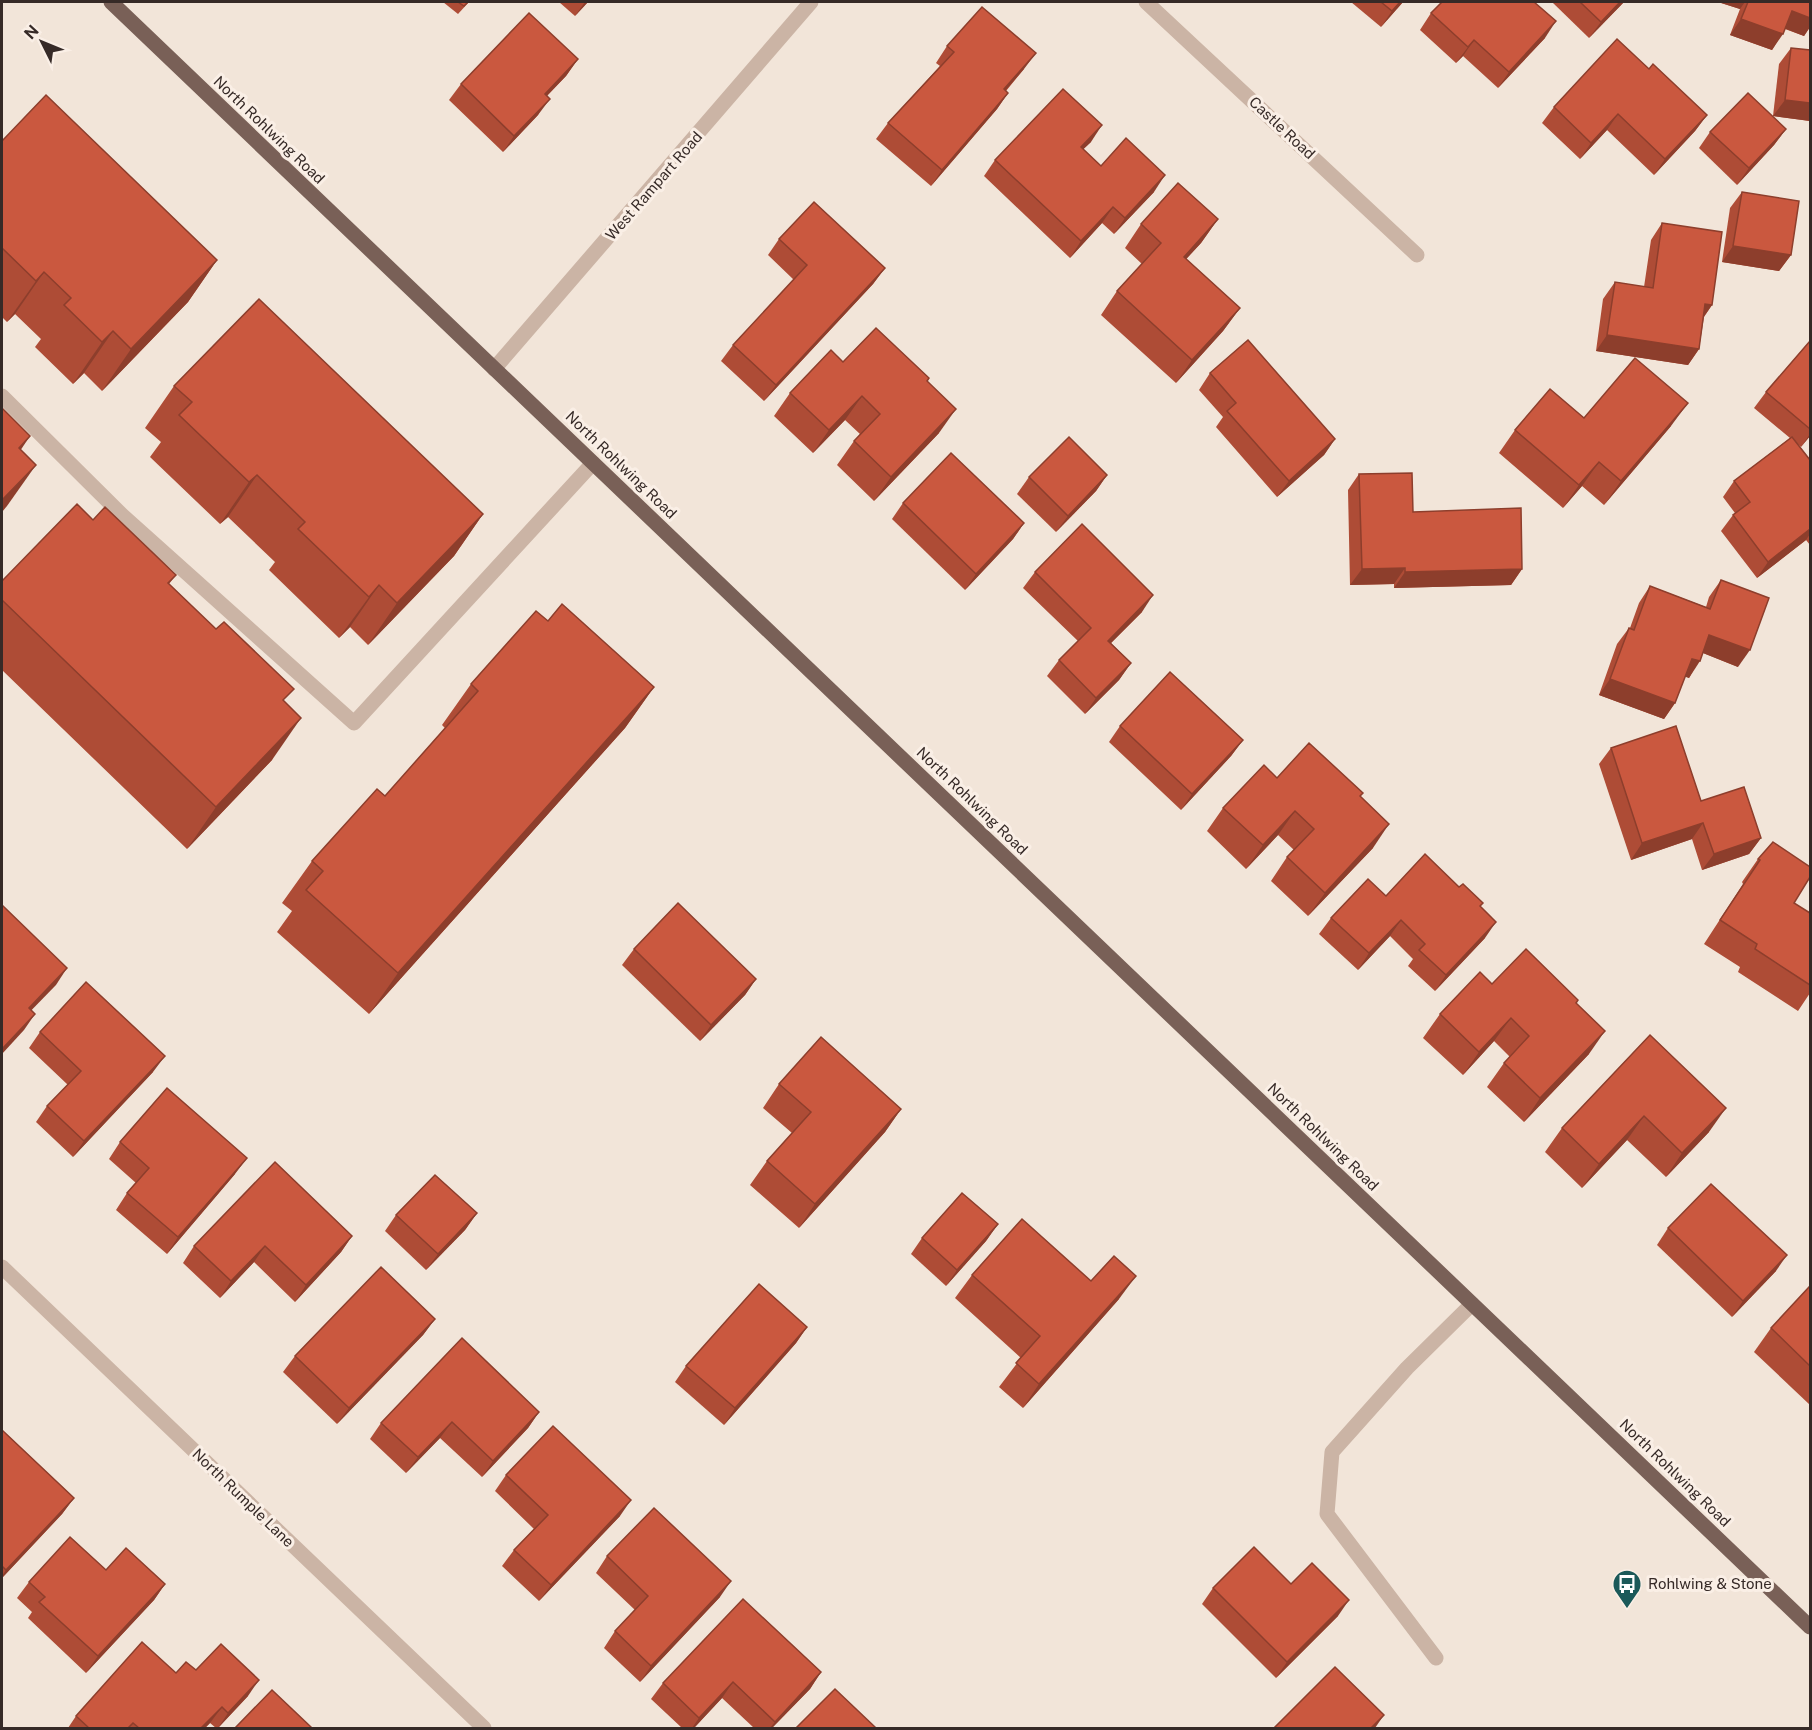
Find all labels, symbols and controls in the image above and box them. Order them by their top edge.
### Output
north arrow [12,12,72,72]
text: N [20,21,43,43]
street label: North Rohlwing Road [210,72,328,187]
street label: Castle Road [1246,93,1319,162]
street label: West Rampart Road [602,128,705,243]
street label: North Rohlwing Road [562,407,680,522]
street label: North Rohlwing Road [913,743,1031,858]
street label: North Rohlwing Road [1264,1079,1382,1194]
street label: North Rohlwing Road [1616,1415,1734,1530]
street label: North Rumple Lane [189,1445,298,1550]
bus stop icon: Rohlwing & Stone [1611,1568,1643,1610]
place label: Rohlwing & Stone [1648,1575,1772,1592]

